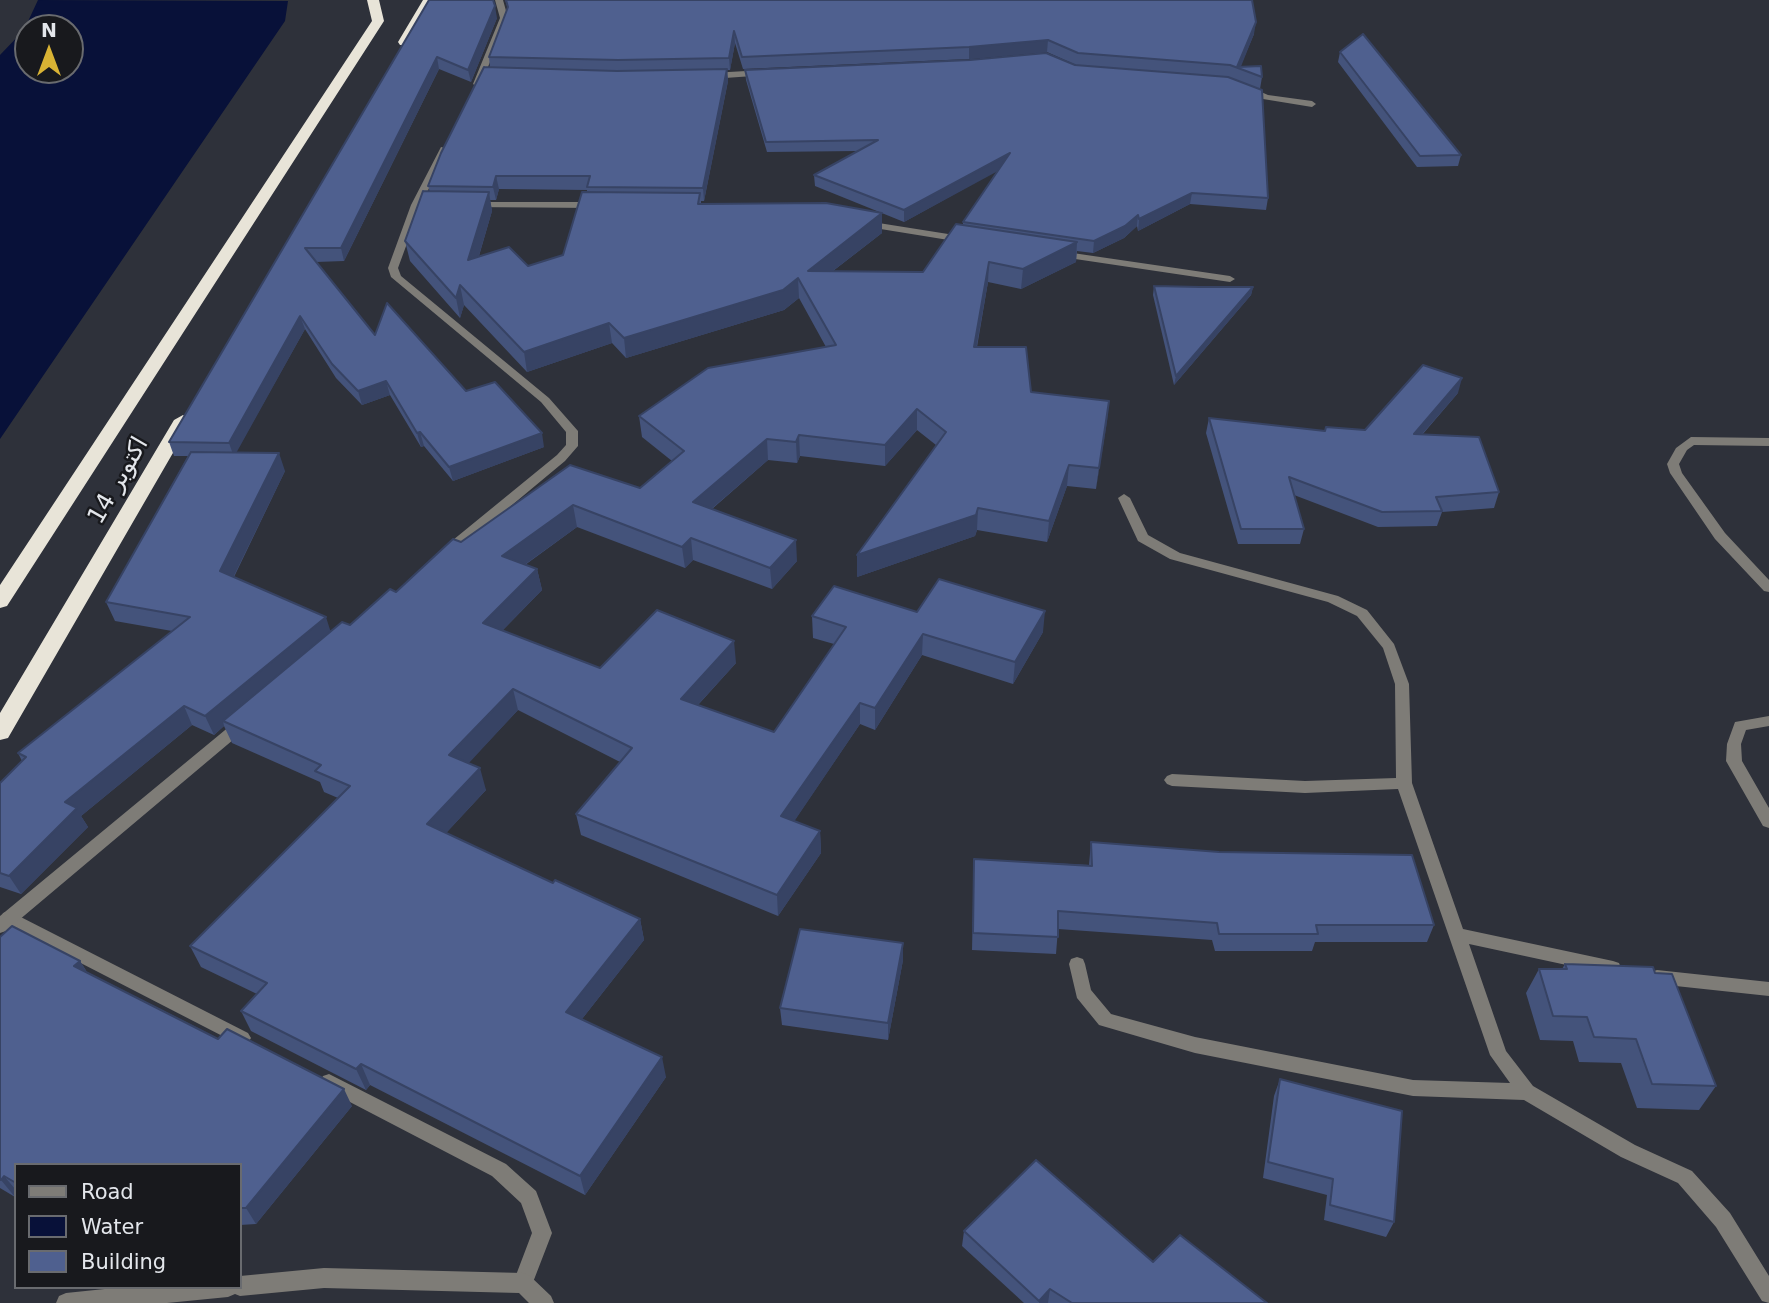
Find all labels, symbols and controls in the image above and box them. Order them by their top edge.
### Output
north arrow [14,14,84,84]
text: N [41,19,57,41]
street label: 14 اكتوبر [83,432,155,530]
legend [14,1163,242,1289]
text: Road [81,1180,134,1204]
text: Water [81,1215,143,1239]
text: Building [81,1250,166,1274]

